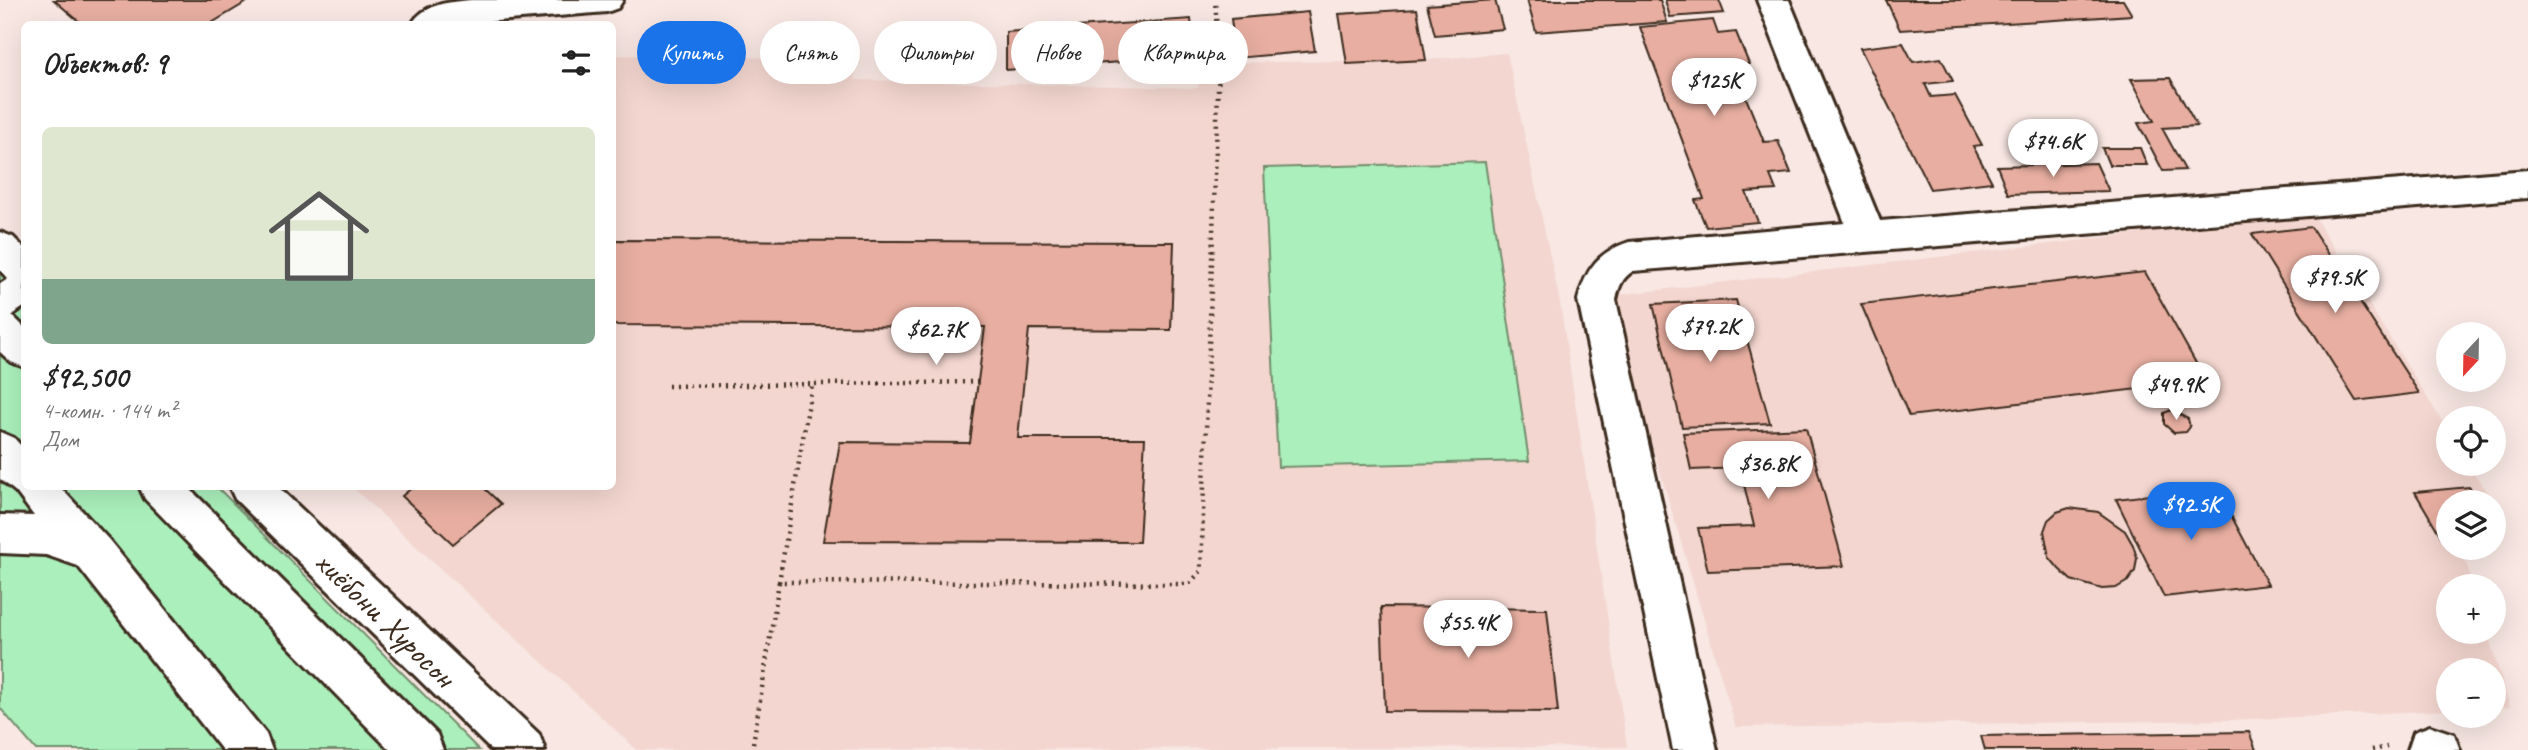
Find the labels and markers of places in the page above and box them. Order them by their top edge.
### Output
pin: $125K [1665,58,1763,118]
pin: $74.6K [1996,120,2110,179]
pin: $79.5K [2278,256,2392,315]
pin: $79.2K [1653,304,1767,364]
pin: $62.7K [879,308,993,367]
pin: $49.9K [2119,362,2233,422]
pin: $36.8K [1711,442,1825,501]
pin: $92.5K [2134,482,2248,542]
pin: $55.4K [1411,600,1525,660]

